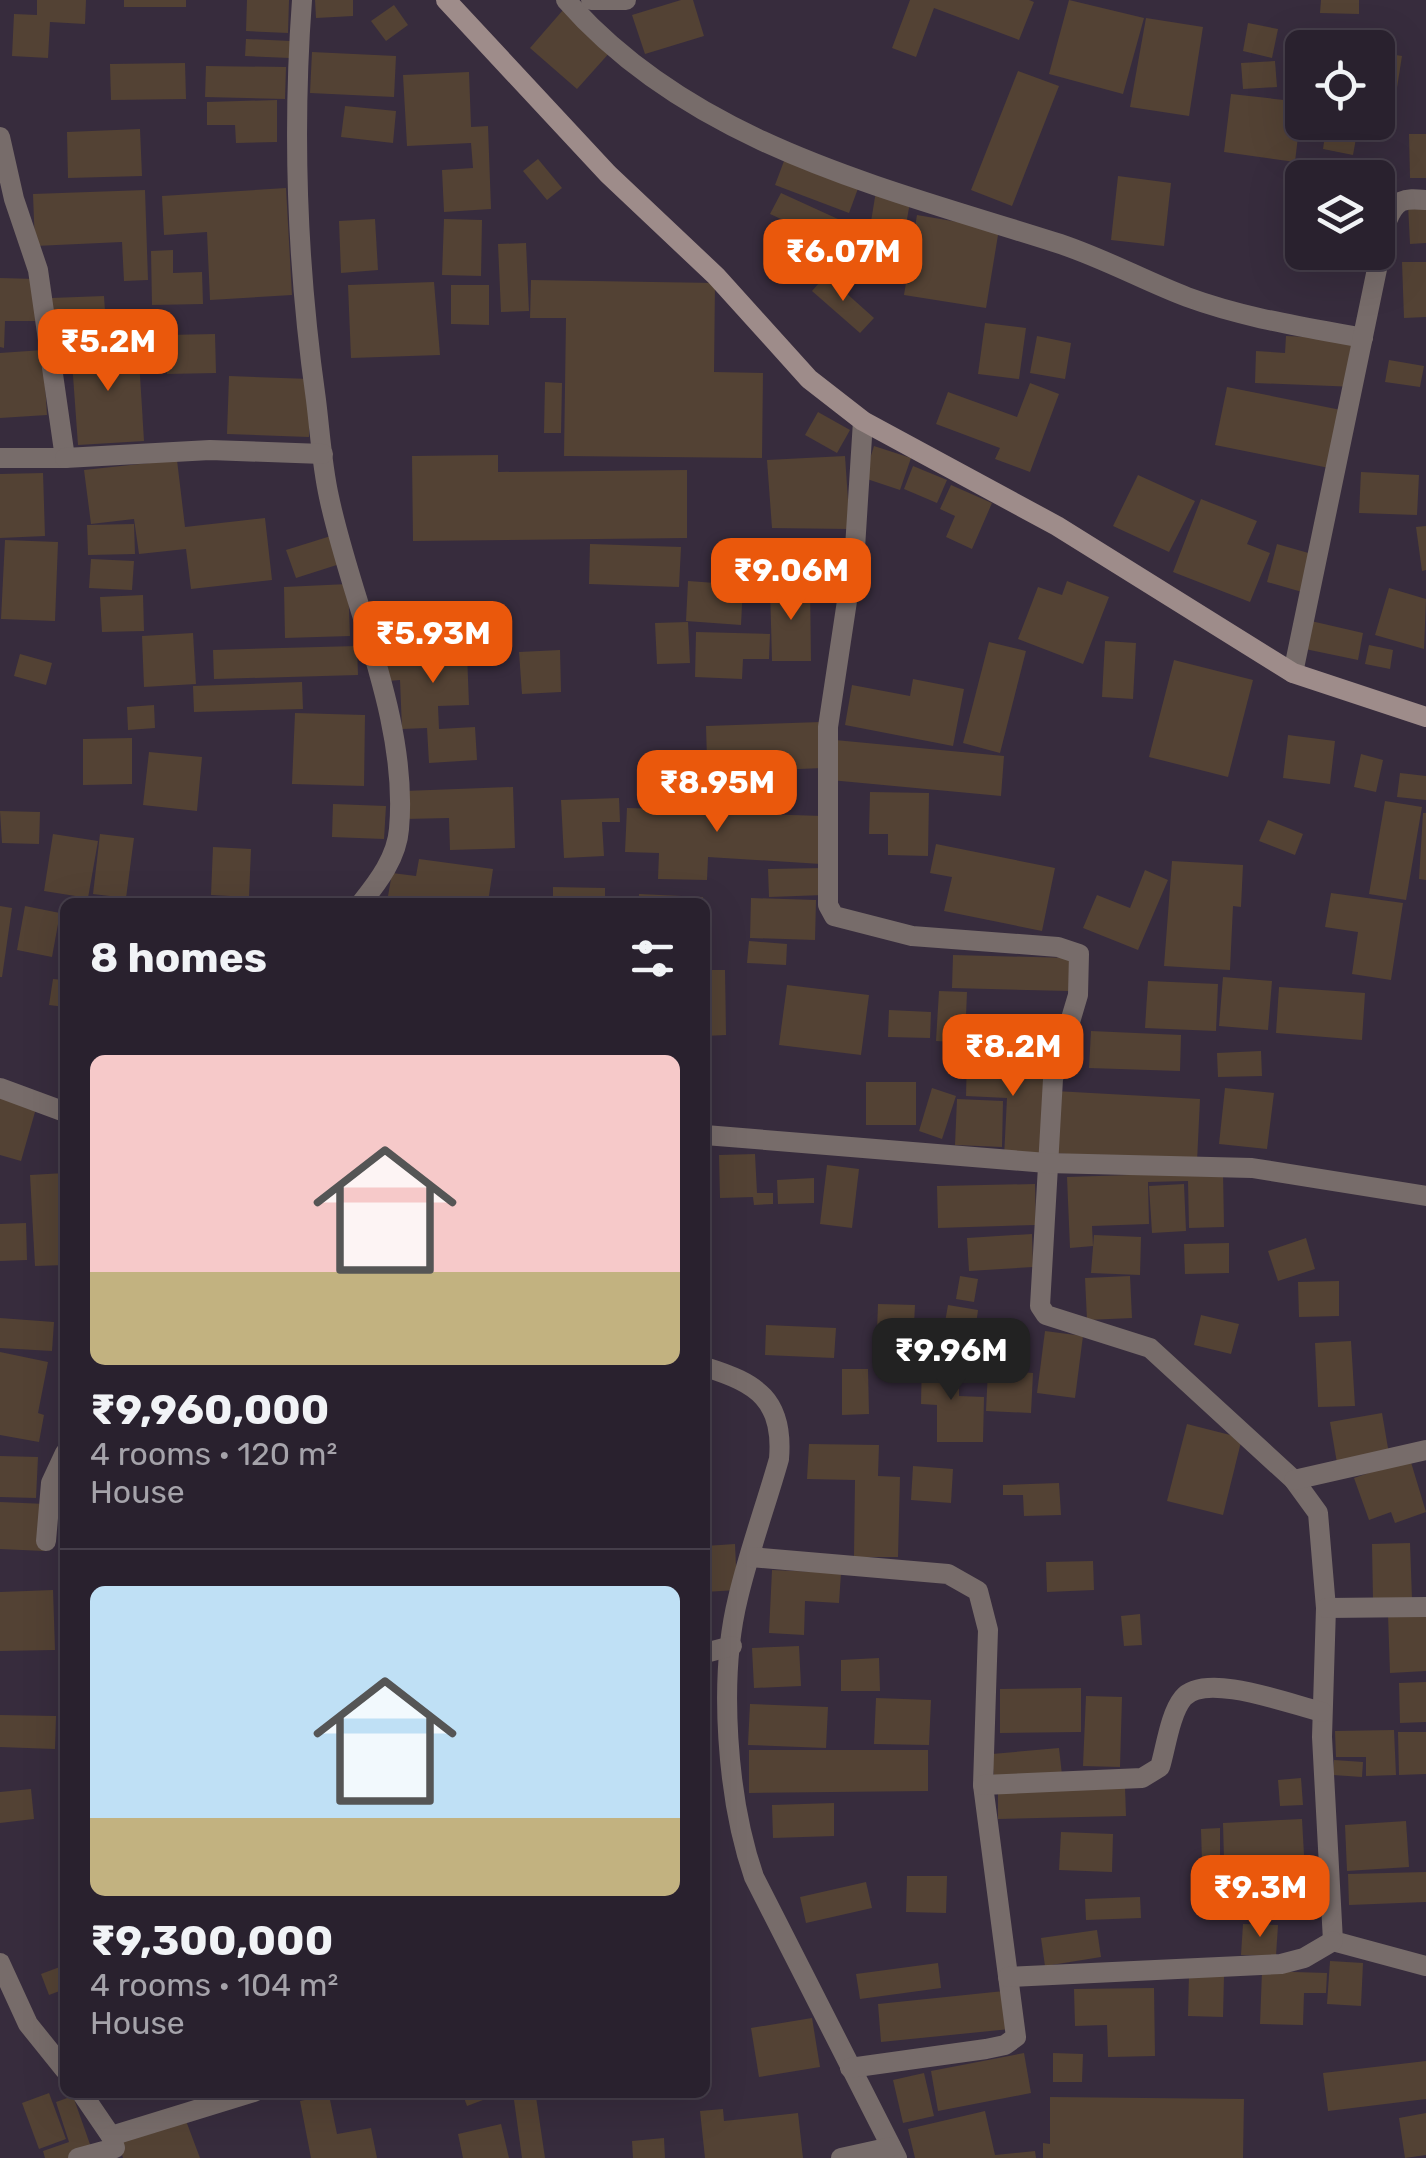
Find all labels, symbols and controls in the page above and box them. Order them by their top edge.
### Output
map controls [1285,30,1395,270]
button: locate [1285,30,1395,140]
button: layers [1285,160,1395,270]
pin: ₹6.07M [762,219,924,304]
text: ₹6.07M [785,232,901,270]
pin: ₹5.2M [38,309,178,394]
text: ₹5.2M [60,322,156,360]
pin: ₹9.06M [710,538,872,623]
text: ₹9.06M [733,551,849,589]
pin: ₹5.93M [352,601,514,686]
text: ₹5.93M [375,614,491,652]
pin: ₹8.95M [636,750,798,835]
text: ₹8.95M [659,763,775,801]
icon: filters [625,931,680,986]
text: 8 homes [90,933,267,983]
pin: ₹8.2M [943,1014,1083,1099]
text: ₹8.2M [964,1027,1062,1065]
icon: home [295,1120,475,1300]
pin: ₹9.96M [870,1318,1032,1403]
text: ₹9.96M [894,1331,1008,1369]
text: ₹9,960,000 [90,1385,329,1435]
text: 4 rooms · 120 m² [90,1435,337,1473]
text: House [90,1473,185,1511]
icon: home [295,1651,475,1831]
pin: ₹9.3M [1190,1855,1330,1940]
text: ₹9.3M [1213,1868,1307,1906]
text: ₹9,300,000 [90,1916,333,1966]
text: 4 rooms · 104 m² [90,1966,338,2004]
text: House [90,2004,185,2042]

